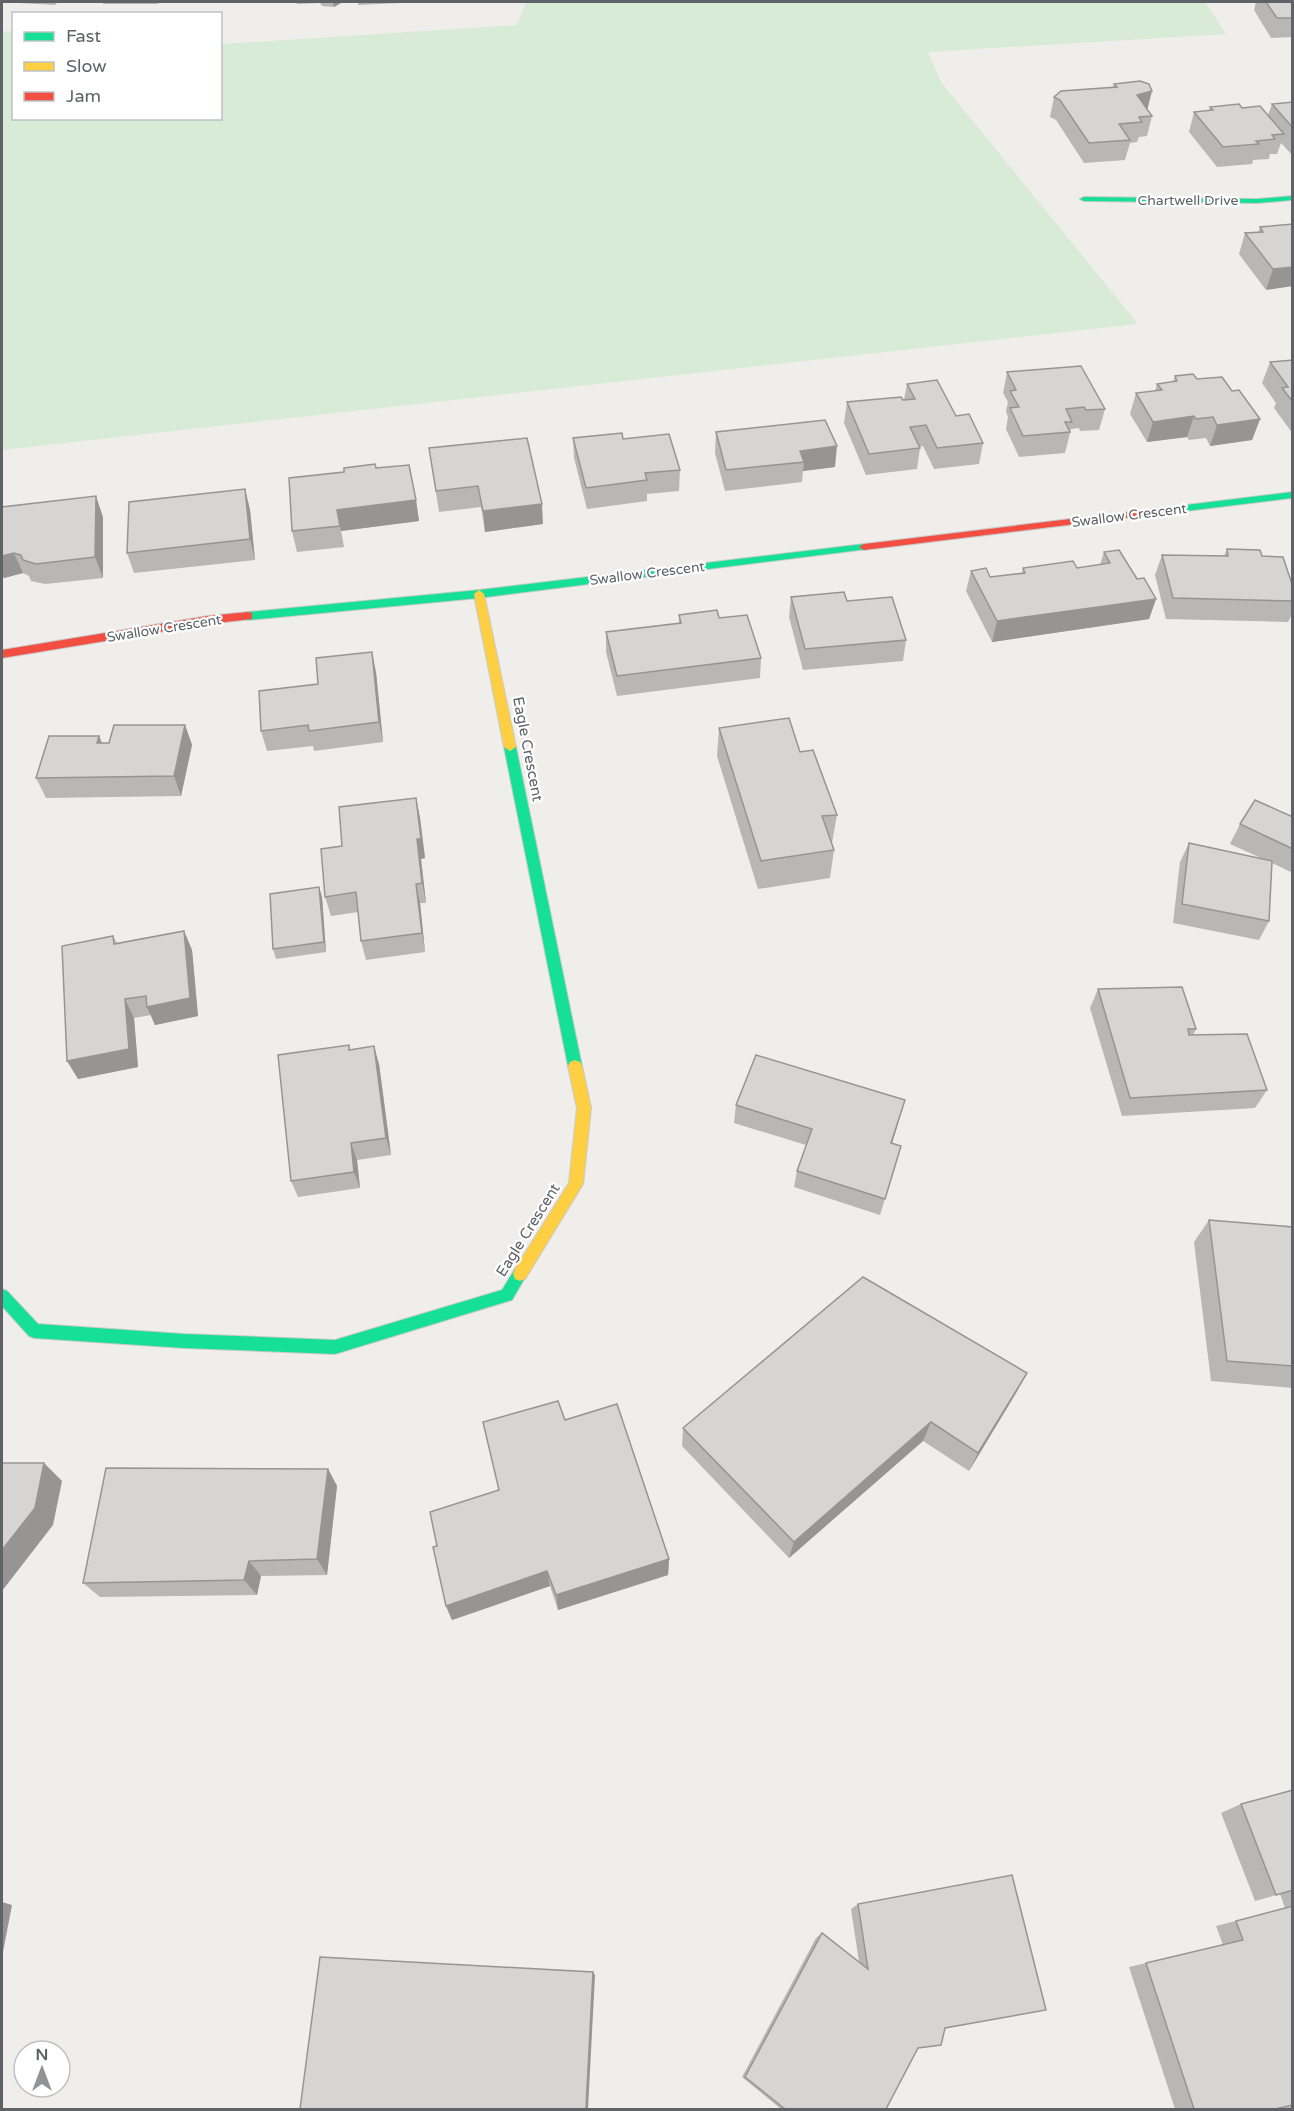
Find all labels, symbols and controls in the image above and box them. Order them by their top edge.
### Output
legend [12,12,222,120]
text: Fast [66,25,101,47]
text: Slow [66,55,107,77]
text: Jam [66,85,101,107]
street label: Chartwell Drive [1138,192,1238,209]
street label: Swallow Crescent [1071,500,1188,531]
street label: Swallow Crescent [589,558,706,589]
street label: Swallow Crescent [106,611,223,646]
street label: Eagle Crescent [509,695,547,803]
street label: Eagle Crescent [492,1180,564,1280]
north arrow [12,2039,72,2099]
text: N [36,2045,48,2065]

